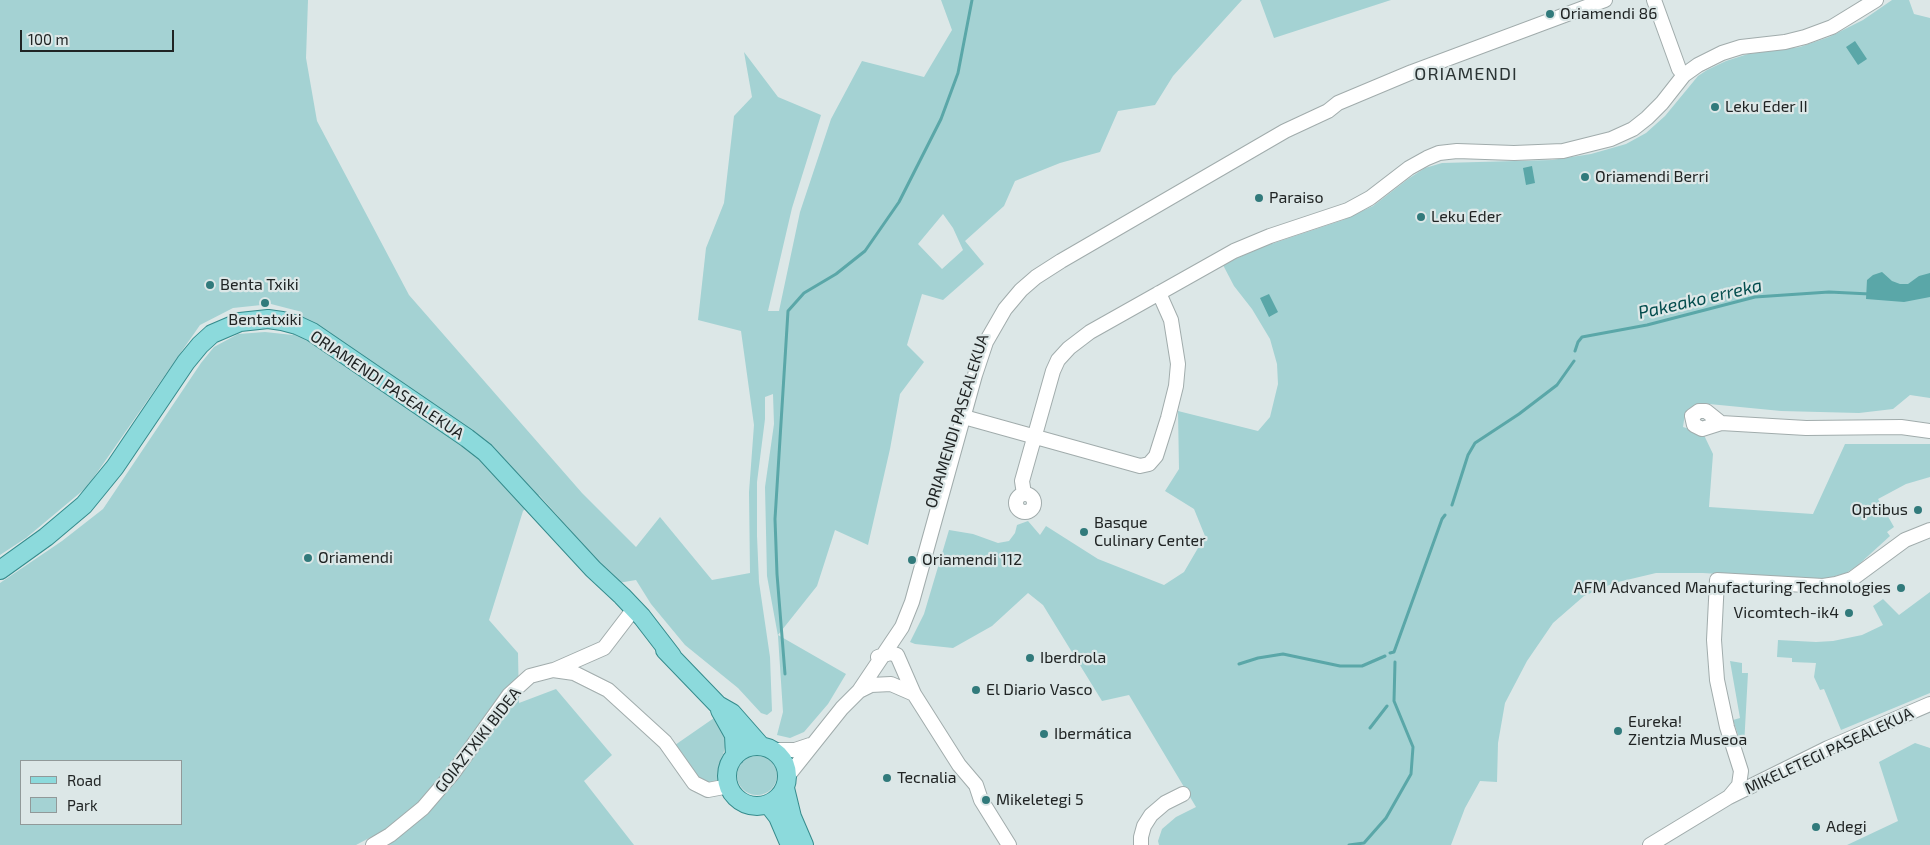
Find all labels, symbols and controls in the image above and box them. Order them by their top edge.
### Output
place label: Oriamendi 86 [1560,4,1657,24]
marker: Oriamendi 86 [1544,8,1556,20]
scale bar [22,20,176,52]
text: 100 m [28,30,69,48]
district label: ORIAMENDI [1413,63,1519,85]
place label: Leku Eder II [1725,97,1808,117]
marker: Leku Eder II [1709,101,1721,113]
place label: Oriamendi Berri [1595,167,1709,187]
marker: Oriamendi Berri [1579,171,1591,183]
place label: Paraiso [1269,188,1324,208]
marker: Paraiso [1253,192,1265,204]
place label: Leku Eder [1431,207,1502,227]
marker: Leku Eder [1415,211,1427,223]
water label: Pakeako erreka [1636,274,1764,324]
place label: Benta Txiki [220,275,299,295]
marker: Benta Txiki [204,279,216,291]
marker: Bentatxiki [259,297,271,309]
place label: Bentatxiki [228,310,302,330]
street label: ORIAMENDI PASEALEKUA [306,326,468,444]
street label: ORIAMENDI PASEALEKUA [921,332,993,510]
place label: Optibus [1852,500,1908,520]
marker: Optibus [1912,504,1924,516]
place label: Basque Culinary Center [1094,513,1206,551]
marker: Basque Culinary Center [1078,526,1090,538]
place label: Oriamendi [318,548,393,568]
place label: Oriamendi 112 [922,550,1022,570]
marker: Oriamendi [302,552,314,564]
marker: Oriamendi 112 [906,554,918,566]
place label: AFM Advanced Manufacturing Technologies [1574,578,1891,598]
marker: AFM Advanced Manufacturing Technologies [1895,582,1907,594]
place label: Vicomtech-ik4 [1734,603,1839,623]
marker: Vicomtech-ik4 [1843,607,1855,619]
place label: Iberdrola [1040,648,1106,668]
marker: Iberdrola [1024,652,1036,664]
place label: El Diario Vasco [986,680,1093,700]
street label: GOIAZTXIKI BIDEA [431,684,525,796]
marker: El Diario Vasco [970,684,982,696]
street label: MIKELETEGI PASEALEKUA [1742,704,1916,798]
place label: Eureka! Zientzia Museoa [1628,712,1747,750]
place label: Ibermática [1054,724,1132,744]
marker: Eureka! Zientzia Museoa [1612,725,1624,737]
marker: Ibermática [1038,728,1050,740]
legend [20,760,182,825]
place label: Tecnalia [897,768,957,788]
text: Road [67,771,102,789]
marker: Tecnalia [881,772,893,784]
place label: Mikeletegi 5 [996,790,1084,810]
marker: Mikeletegi 5 [980,794,992,806]
text: Park [67,796,98,814]
place label: Adegi [1826,817,1867,837]
marker: Adegi [1810,821,1822,833]

